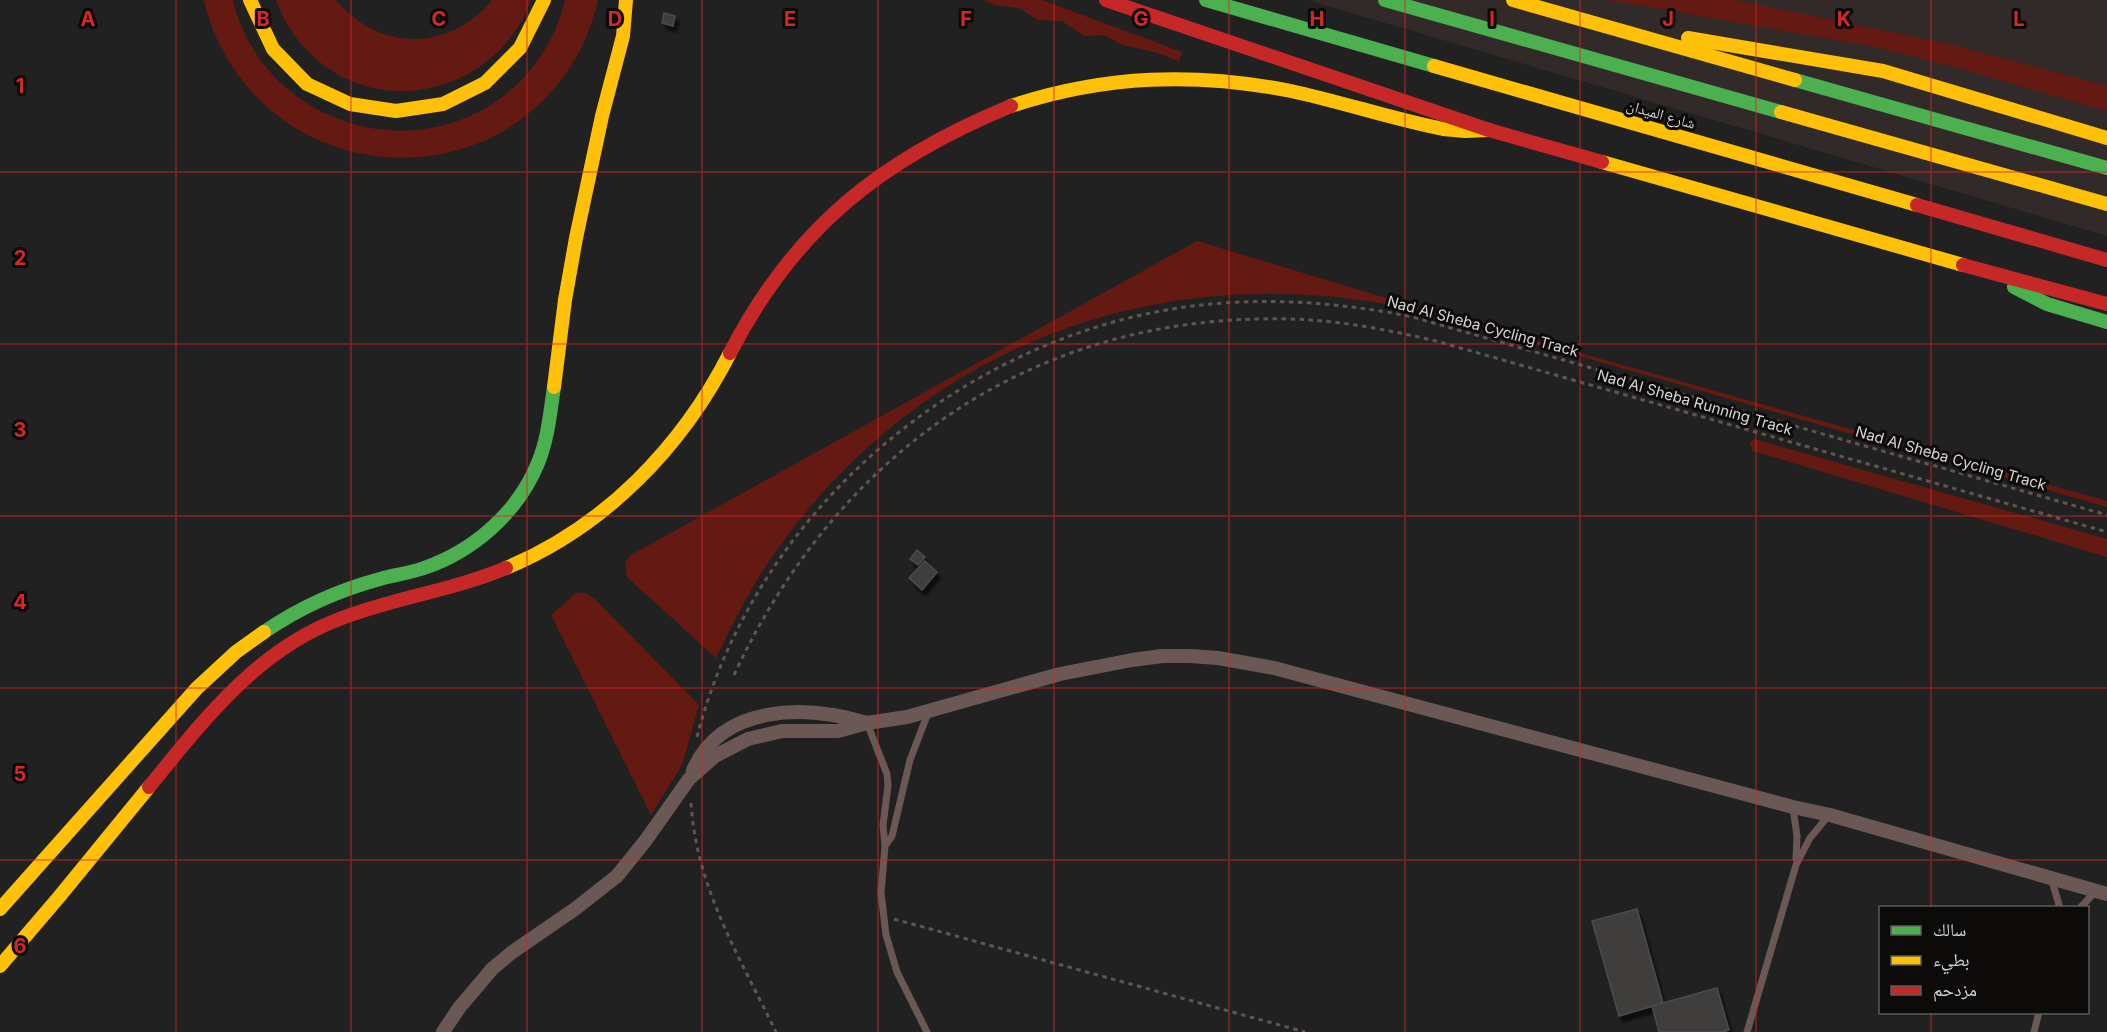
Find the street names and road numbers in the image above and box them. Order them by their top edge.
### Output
street label: شارع الميدان [1624,95,1698,134]
street label: Nad Al Sheba Cycling Track [1385,291,1582,361]
street label: Nad Al Sheba Running Track [1595,365,1796,439]
street label: Nad Al Sheba Cycling Track [1853,422,2049,495]

